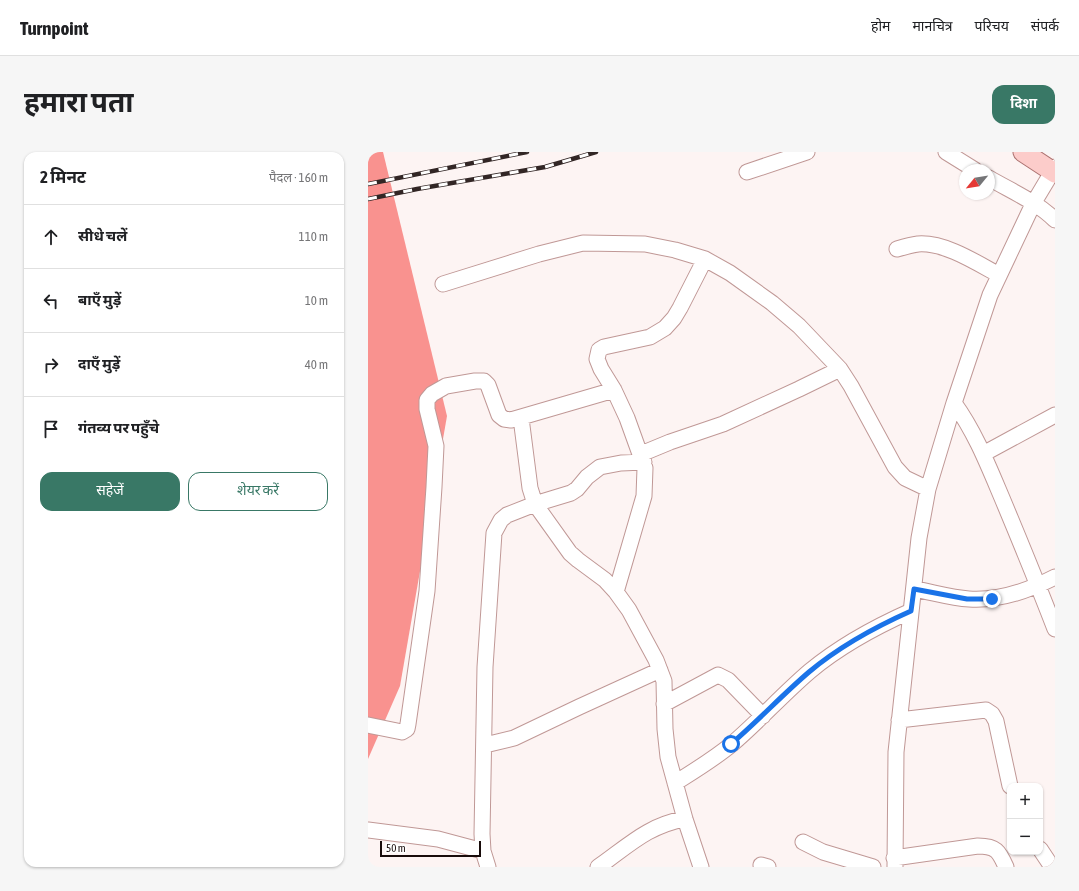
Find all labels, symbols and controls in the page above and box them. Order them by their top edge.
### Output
text: Turnpoint [20,17,88,39]
text: होम [871,18,890,34]
text: मानचित्र [912,18,953,34]
text: परिचय [975,18,1009,34]
text: संपर्क [1031,18,1059,34]
button: दिशा [992,85,1055,124]
text: हमारा पता [24,86,134,118]
north arrow [959,164,995,200]
text: 2 मिनट [40,167,86,187]
text: पैदल · 160 m [269,170,328,185]
icon: ahead [40,226,62,248]
text: सीधे चलें [78,227,127,244]
text: 110 m [299,229,328,244]
icon: left [40,290,62,312]
text: बाएँ मुड़ें [78,291,121,308]
text: 10 m [305,293,328,308]
icon: right [40,354,62,376]
text: दाएँ मुड़ें [78,355,120,372]
text: 40 m [305,357,328,372]
icon: arrive [40,418,62,440]
text: गंतव्य पर पहुँचे [78,419,159,436]
button: सहेजें [40,472,180,511]
button: शेयर करें [188,472,328,511]
route end [983,590,1001,608]
route start [722,735,740,753]
map controls [1007,783,1043,855]
button: + [1007,783,1043,819]
button: − [1007,819,1043,855]
scale bar [380,839,481,858]
text: 50 m [386,842,406,854]

